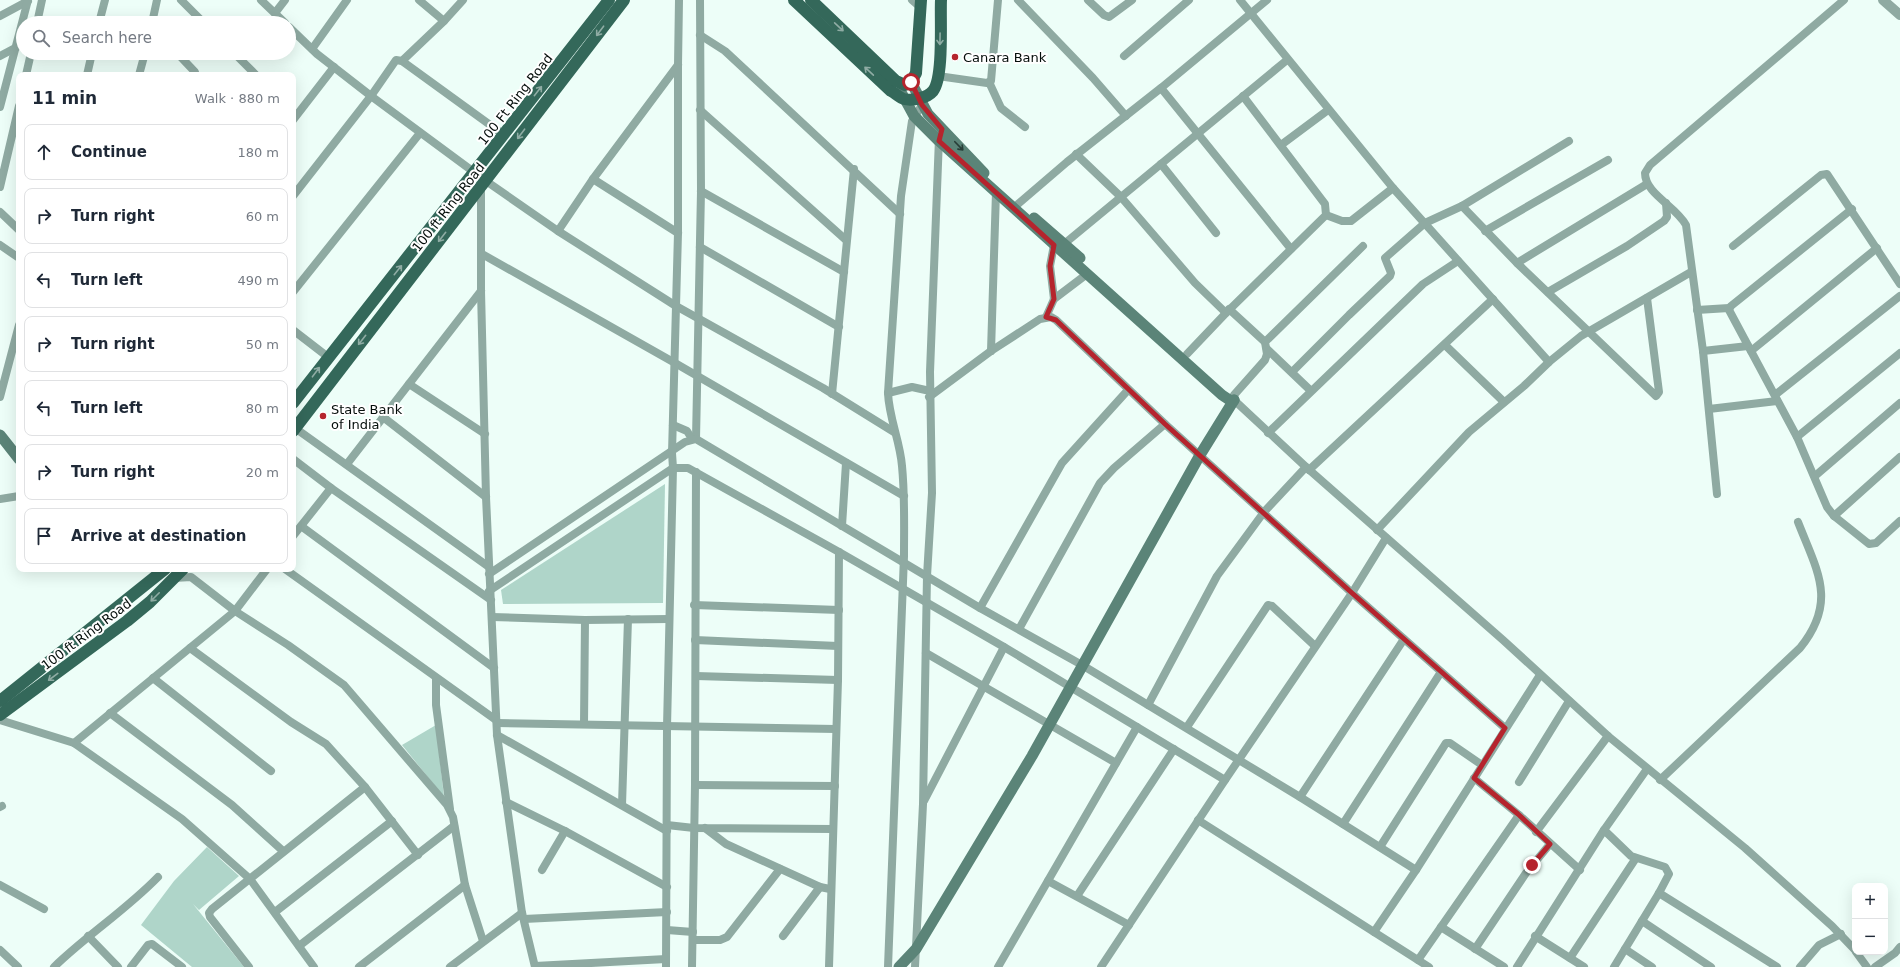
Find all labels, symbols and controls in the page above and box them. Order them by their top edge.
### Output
search box [16,16,296,60]
one-way arrow [834,22,844,32]
one-way arrow [596,25,604,36]
icon: search [30,27,52,49]
text: Search here [62,29,152,47]
one-way arrow [936,32,944,45]
place label: Canara Bank [963,50,1047,65]
street label: 100 Ft Ring Road [475,51,556,148]
marker: Canara Bank [950,52,960,62]
one-way arrow [864,66,874,75]
route start [902,73,920,91]
one-way arrow [534,85,543,96]
text: 11 min [32,88,97,108]
text: Walk · 880 m [195,91,280,106]
one-way arrow [517,129,525,140]
icon: ahead [33,141,55,163]
one-way arrow [954,141,964,151]
text: Continue [71,143,147,161]
text: 180 m [237,145,279,160]
street label: 100 ft Ring Road [409,160,488,255]
icon: right [33,205,55,227]
text: Turn right [71,207,155,225]
text: 60 m [246,209,279,224]
one-way arrow [438,232,446,243]
one-way arrow [393,265,402,276]
icon: left [33,269,55,291]
text: Turn left [71,271,143,289]
text: 490 m [237,273,279,288]
icon: right [33,333,55,355]
one-way arrow [358,334,366,345]
text: Turn right [71,335,155,353]
text: 50 m [246,337,279,352]
one-way arrow [312,366,321,377]
icon: left [33,397,55,419]
text: Turn left [71,399,143,417]
text: 80 m [246,401,279,416]
place label: State Bank of India [331,402,403,432]
marker: State Bank of India [318,411,328,421]
icon: right [33,461,55,483]
text: Turn right [71,463,155,481]
text: 20 m [246,465,279,480]
icon: arrive [33,525,55,547]
text: Arrive at destination [71,527,246,545]
one-way arrow [151,592,160,602]
street label: 100 ft Ring Road [38,596,134,673]
one-way arrow [48,672,59,681]
route end [1523,856,1541,874]
map controls [1852,883,1888,955]
button: + [1852,883,1888,919]
button: − [1852,919,1888,955]

